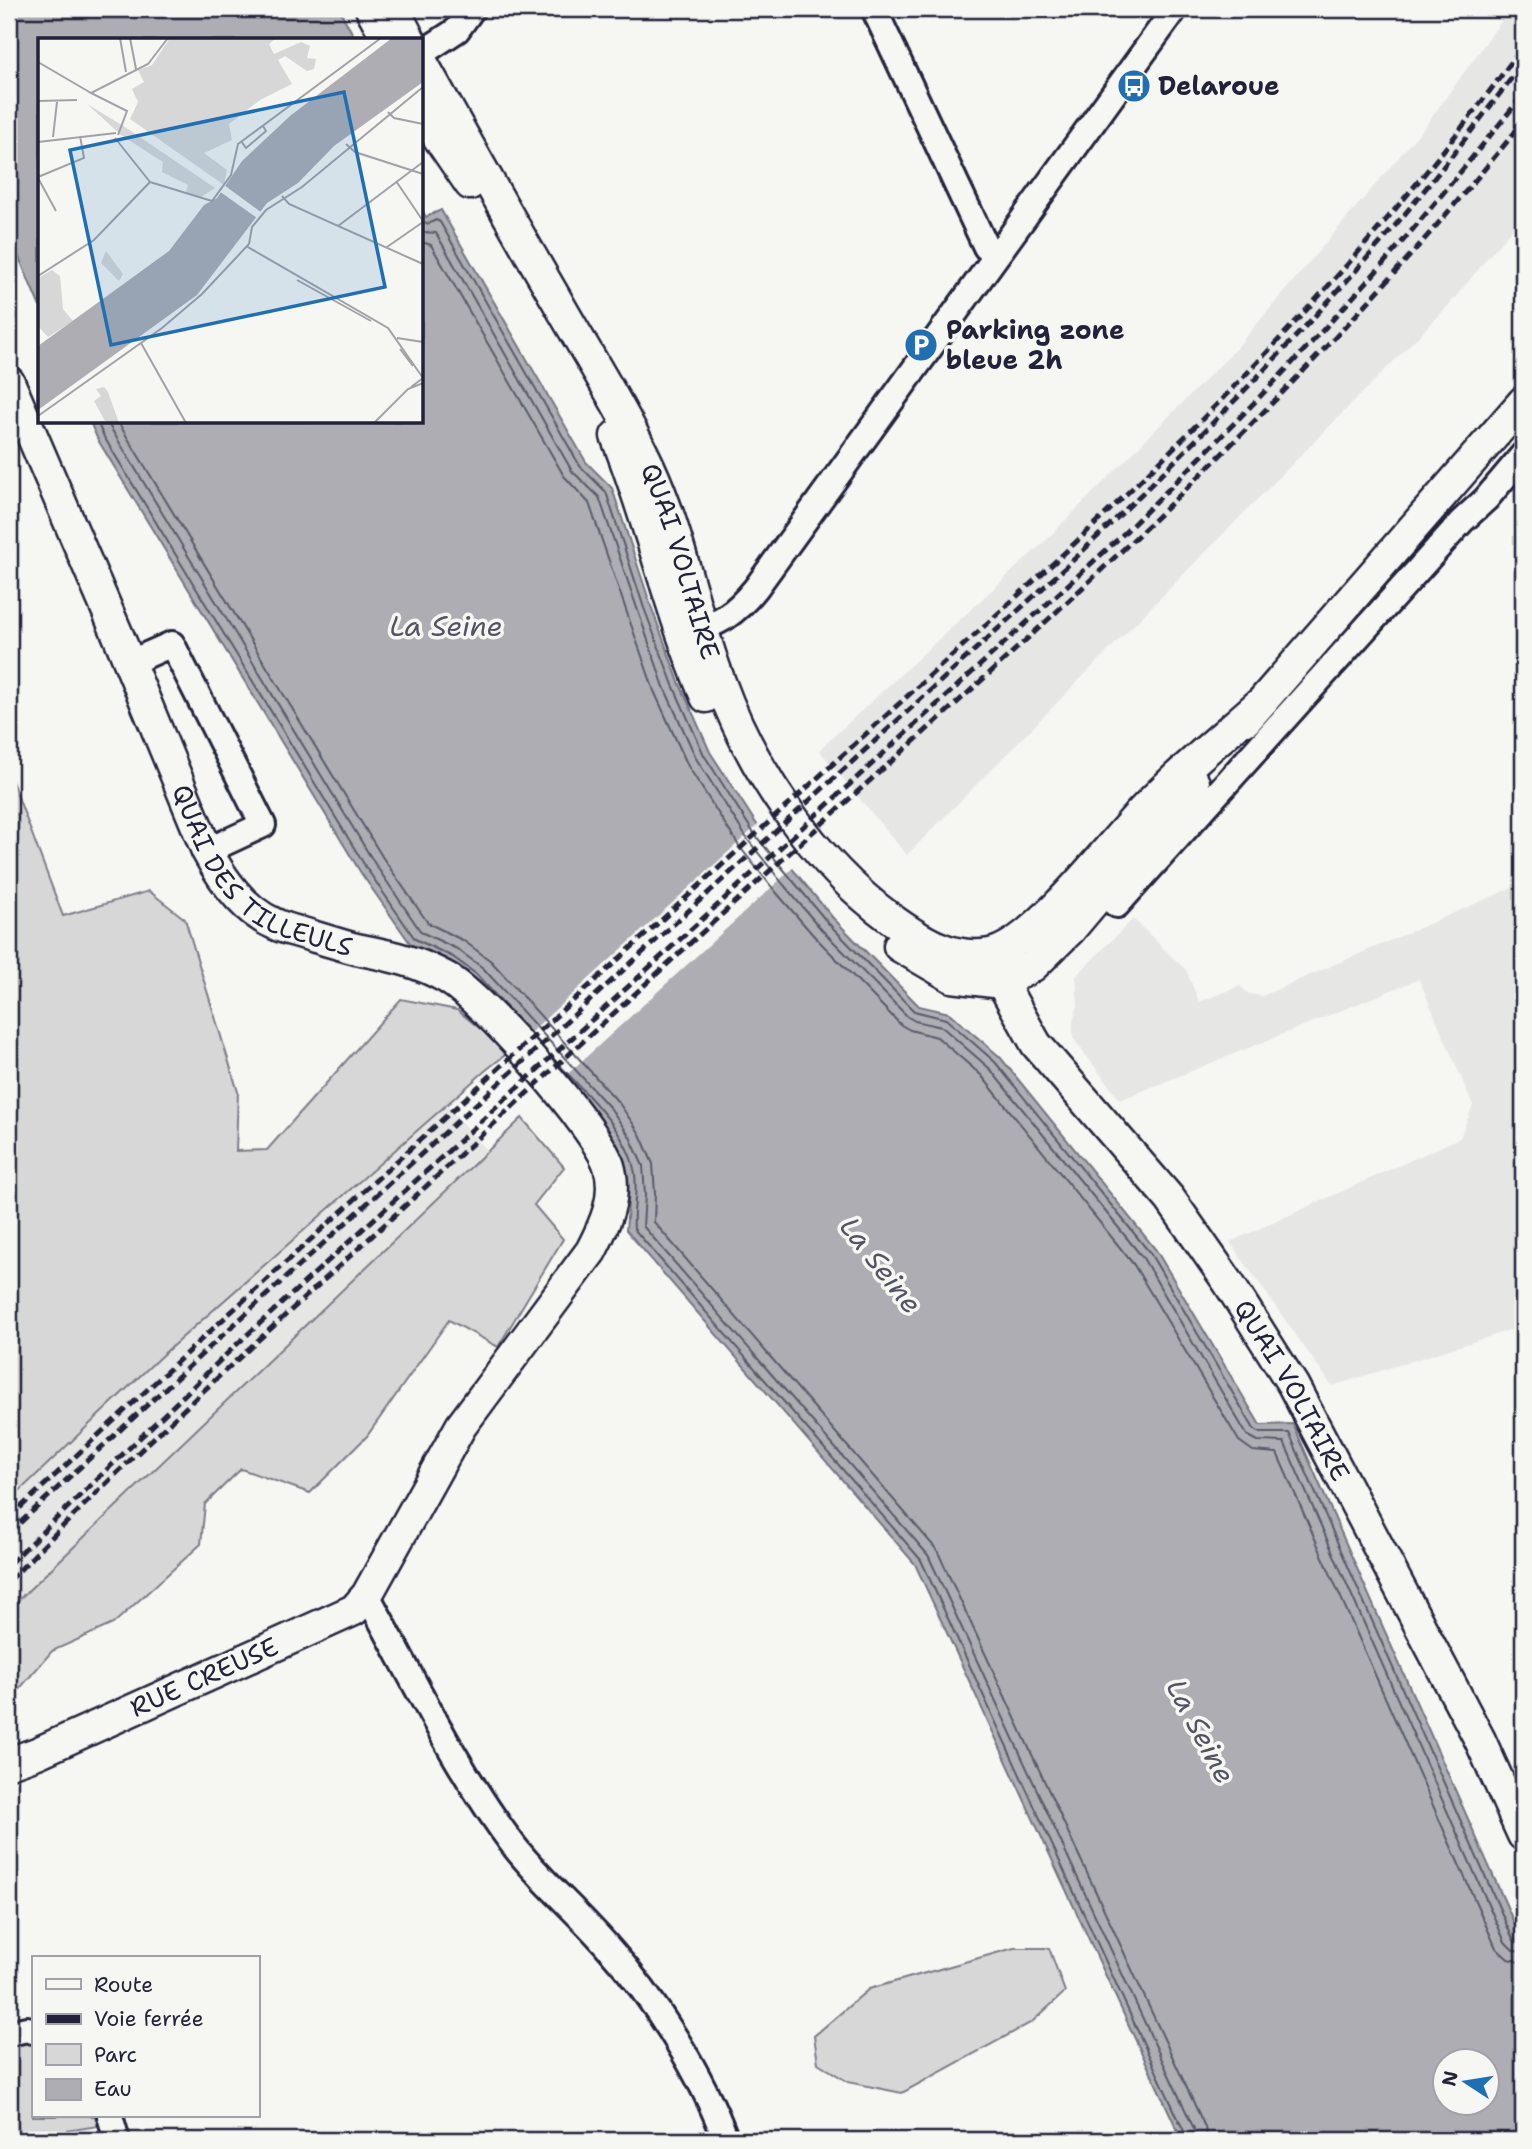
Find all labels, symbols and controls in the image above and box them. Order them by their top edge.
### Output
inset map [38,38,424,424]
bus stop icon: Delaroue [1115,67,1153,105]
place label: Delaroue [1158,68,1280,103]
place label: Parking zone bleue 2h [946,312,1124,377]
parking icon: Parking zone bleue 2h [902,326,940,364]
street label: QUAI VOLTAIRE [633,457,729,664]
water label: La Seine [389,607,503,645]
street label: QUAI DES TILLEULS [164,779,357,964]
water label: La Seine [831,1209,931,1321]
street label: QUAI VOLTAIRE [1226,1293,1358,1487]
street label: RUE CREUSE [124,1628,283,1725]
water label: La Seine [1158,1672,1244,1790]
legend [32,1956,259,2118]
text: Route [94,1971,153,1999]
text: Voie ferrée [94,2005,204,2033]
text: Parc [94,2041,137,2069]
north arrow [1430,2048,1500,2118]
text: N [1436,2069,1464,2089]
text: Eau [94,2075,132,2103]

